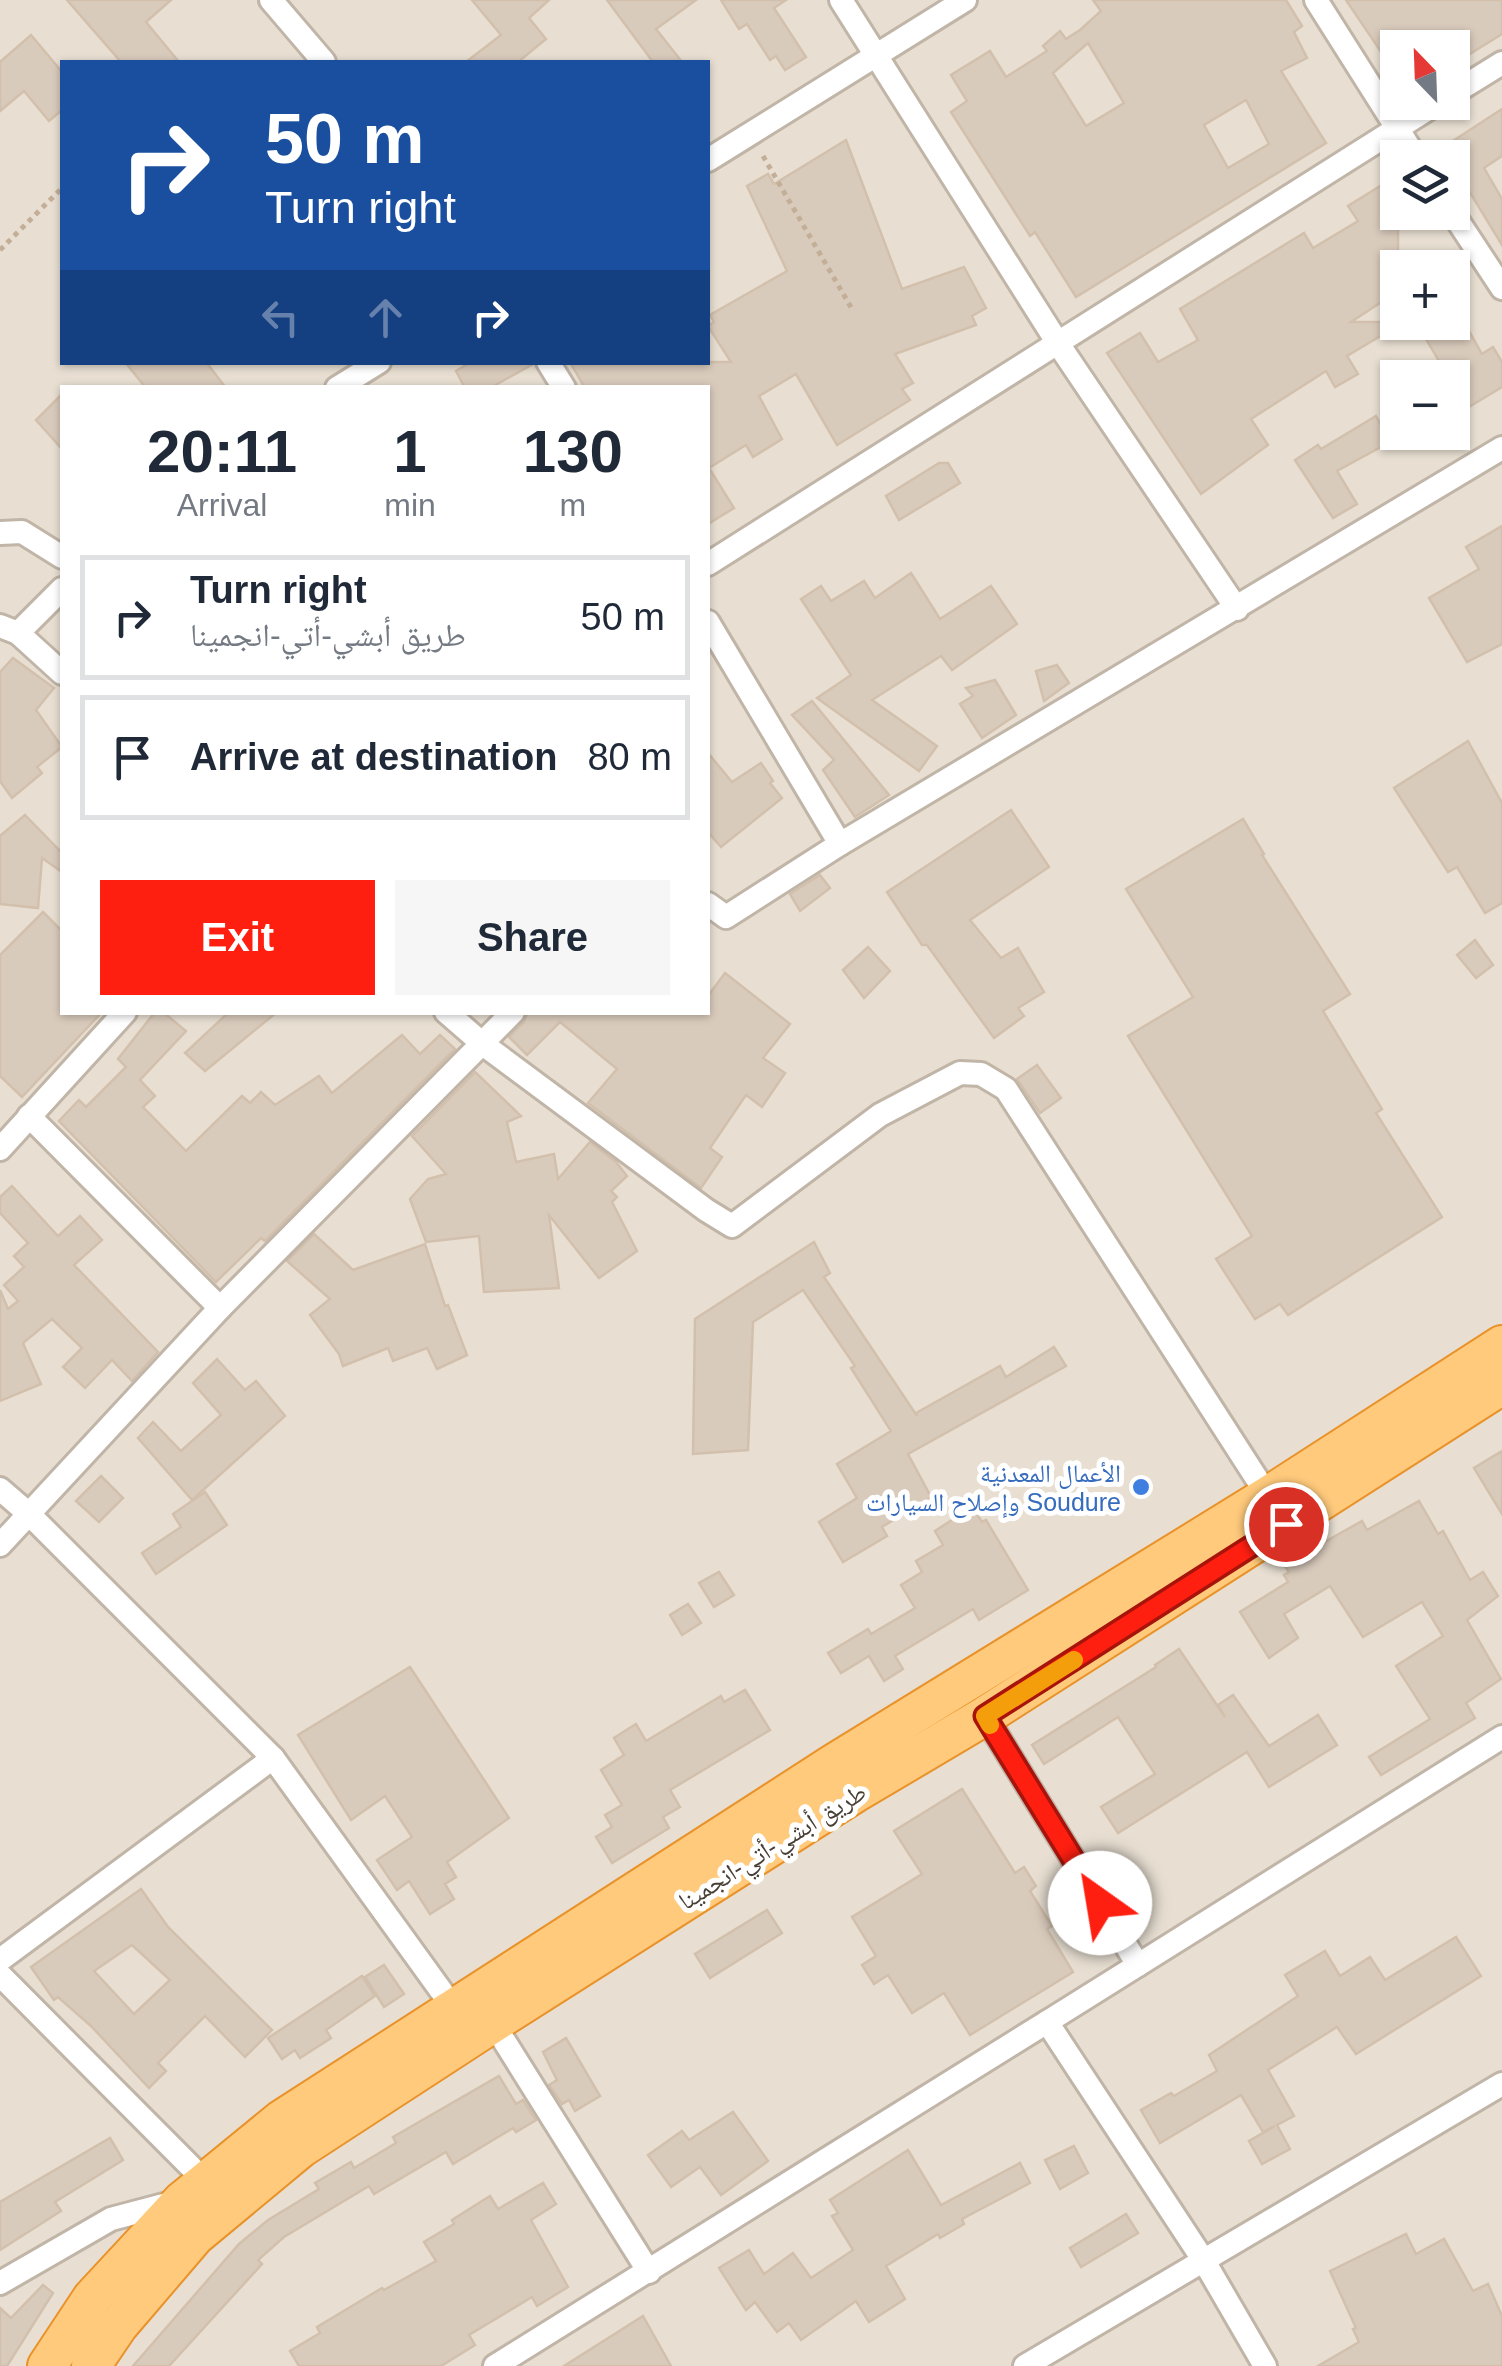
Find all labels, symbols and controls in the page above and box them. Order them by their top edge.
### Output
north arrow [1380,30,1470,120]
map controls [1380,30,1470,450]
icon: right [100,100,230,230]
text: 50 m [265,100,425,178]
button: layers [1380,140,1470,230]
text: Turn right [265,182,456,233]
button: + [1380,250,1470,340]
icon: left [253,290,308,345]
icon: ahead [358,290,413,345]
icon: right [463,290,518,345]
button: − [1380,360,1470,450]
text: 20:11 [147,418,297,485]
text: 1 [393,418,427,485]
text: 130 [523,418,623,485]
text: Arrival [177,487,267,523]
text: min [384,487,436,523]
text: m [560,487,586,523]
text: Turn right [190,569,367,611]
icon: right [105,590,160,645]
text: 50 m [581,596,665,638]
text: طريق أبشي-أتي-انجمينا [190,617,466,653]
icon: arrive [105,730,160,785]
text: Arrive at destination [190,736,557,778]
text: 80 m [587,736,672,778]
button: Exit [100,880,375,995]
button: Share [395,880,670,995]
place label: الأعمال المعدنية وإصلاح السيارات Soudure [866,1459,1121,1518]
marker: الأعمال المعدنية وإصلاح السيارات Soudure [1130,1476,1152,1498]
pin [1244,1482,1329,1567]
icon: arrive [1259,1497,1314,1552]
street label: طريق أبشي-أتي-انجمينا [673,1776,874,1920]
position arrow [1048,1851,1152,1955]

